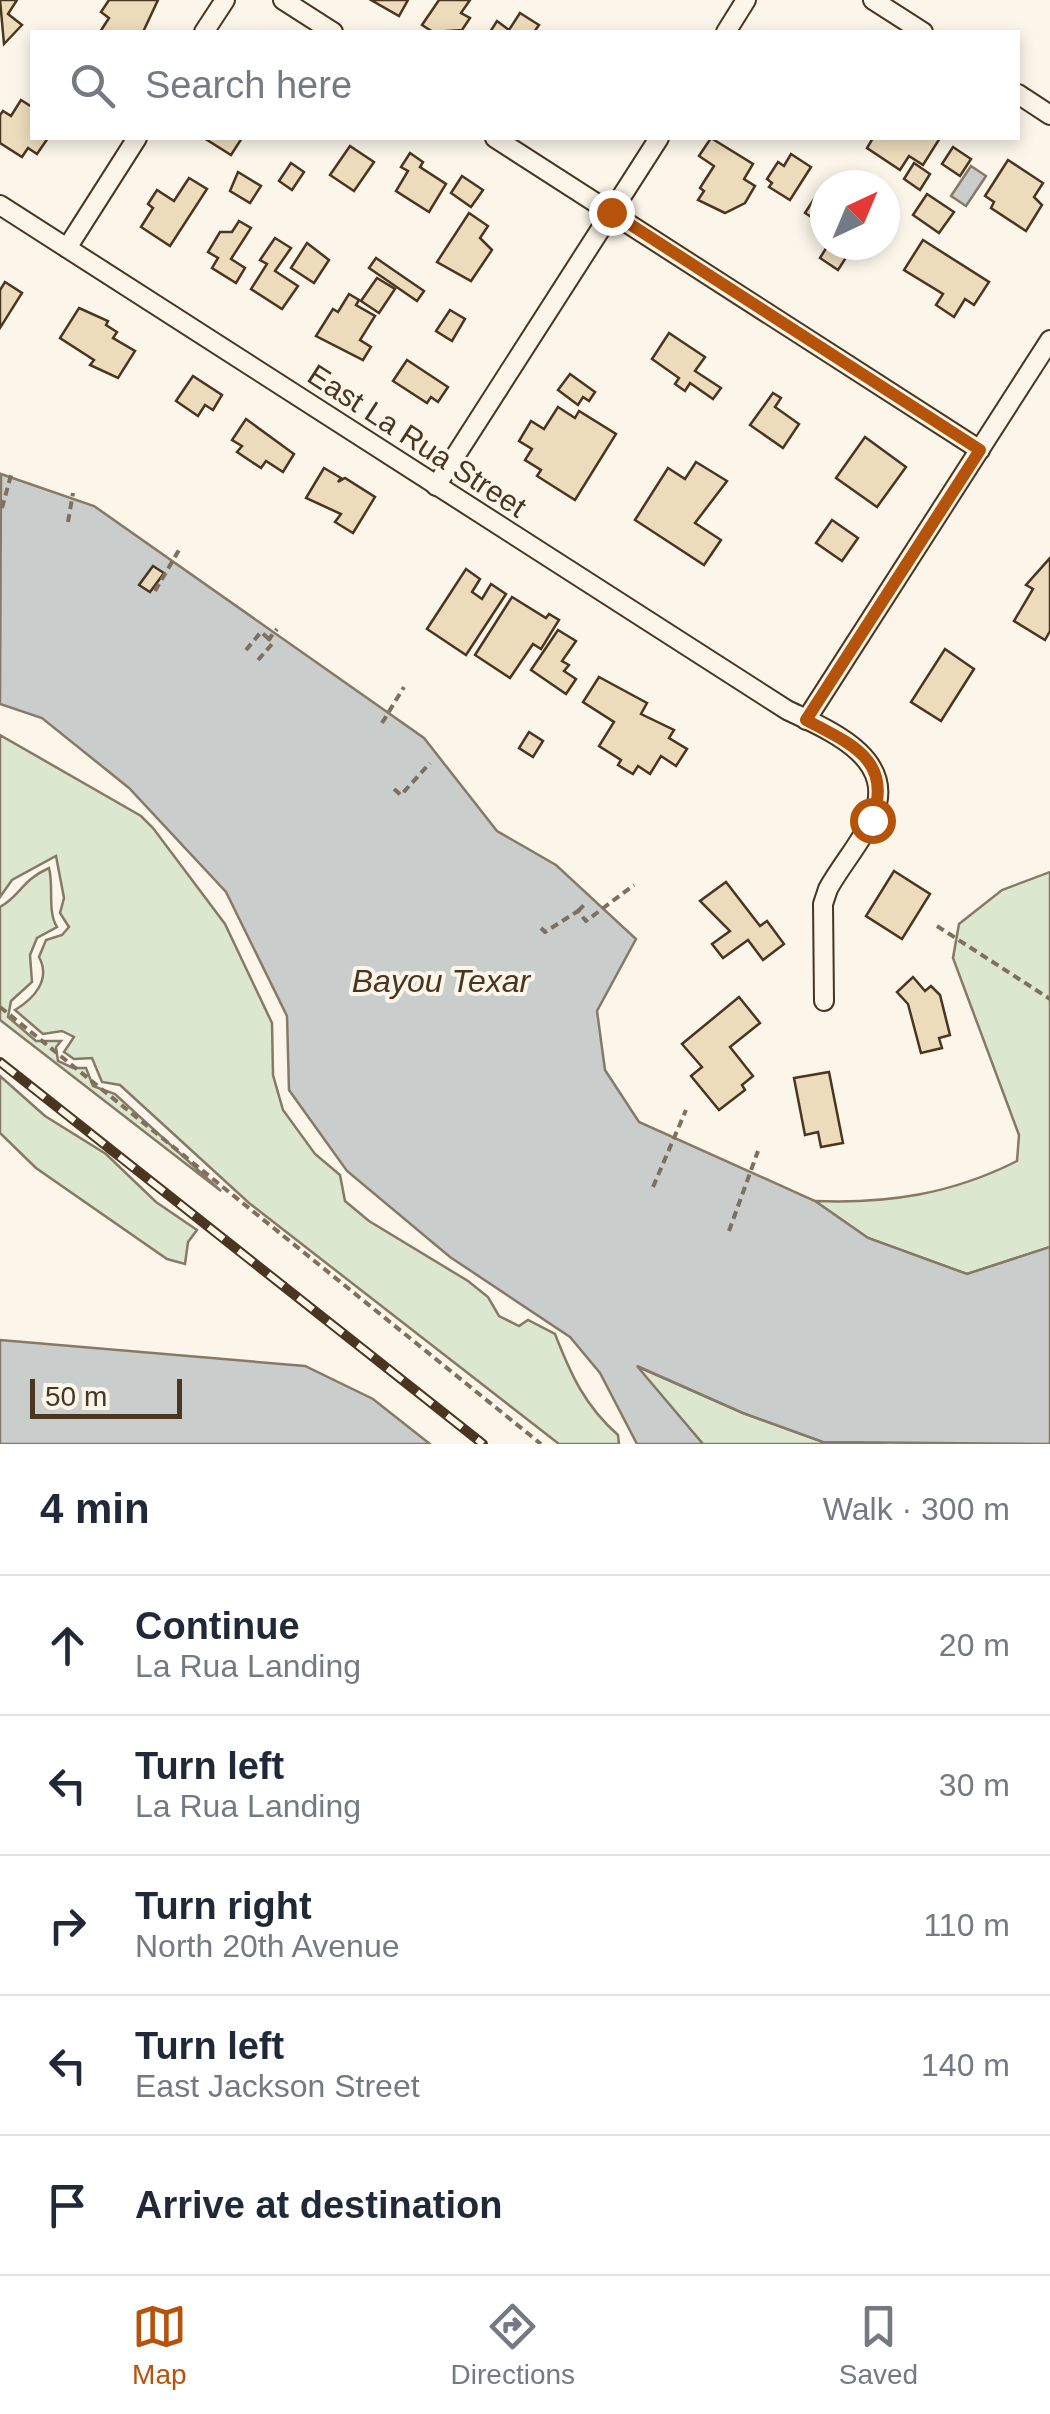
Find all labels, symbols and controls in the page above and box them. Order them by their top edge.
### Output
search box [30,30,1020,140]
icon: search [65,58,120,113]
text: Search here [145,64,352,106]
north arrow [810,170,900,260]
route end [589,190,635,236]
street label: East La Rua Street [302,358,533,524]
route start [850,798,896,844]
water label: Bayou Texar [352,963,532,999]
scale bar [30,1374,182,1418]
text: 50 m [45,1381,107,1412]
text: 4 min [40,1485,150,1532]
text: Walk · 300 m [823,1491,1010,1527]
text: Continue [135,1605,300,1647]
icon: ahead [40,1618,95,1673]
text: 20 m [939,1627,1010,1663]
text: La Rua Landing [135,1648,361,1684]
text: Turn left [135,1745,284,1787]
icon: left [40,1758,95,1813]
text: 30 m [939,1767,1010,1803]
text: La Rua Landing [135,1788,361,1824]
text: Turn right [135,1885,312,1927]
icon: right [40,1898,95,1953]
text: 110 m [923,1907,1010,1943]
text: North 20th Avenue [135,1928,400,1964]
text: Turn left [135,2025,284,2067]
icon: left [40,2038,95,2093]
text: 140 m [921,2047,1010,2083]
text: East Jackson Street [135,2068,420,2104]
icon: arrive [40,2178,95,2233]
text: Arrive at destination [135,2184,502,2226]
tab: Map [132,2299,187,2391]
tab: Directions [451,2299,575,2391]
tab: Saved [839,2299,918,2391]

